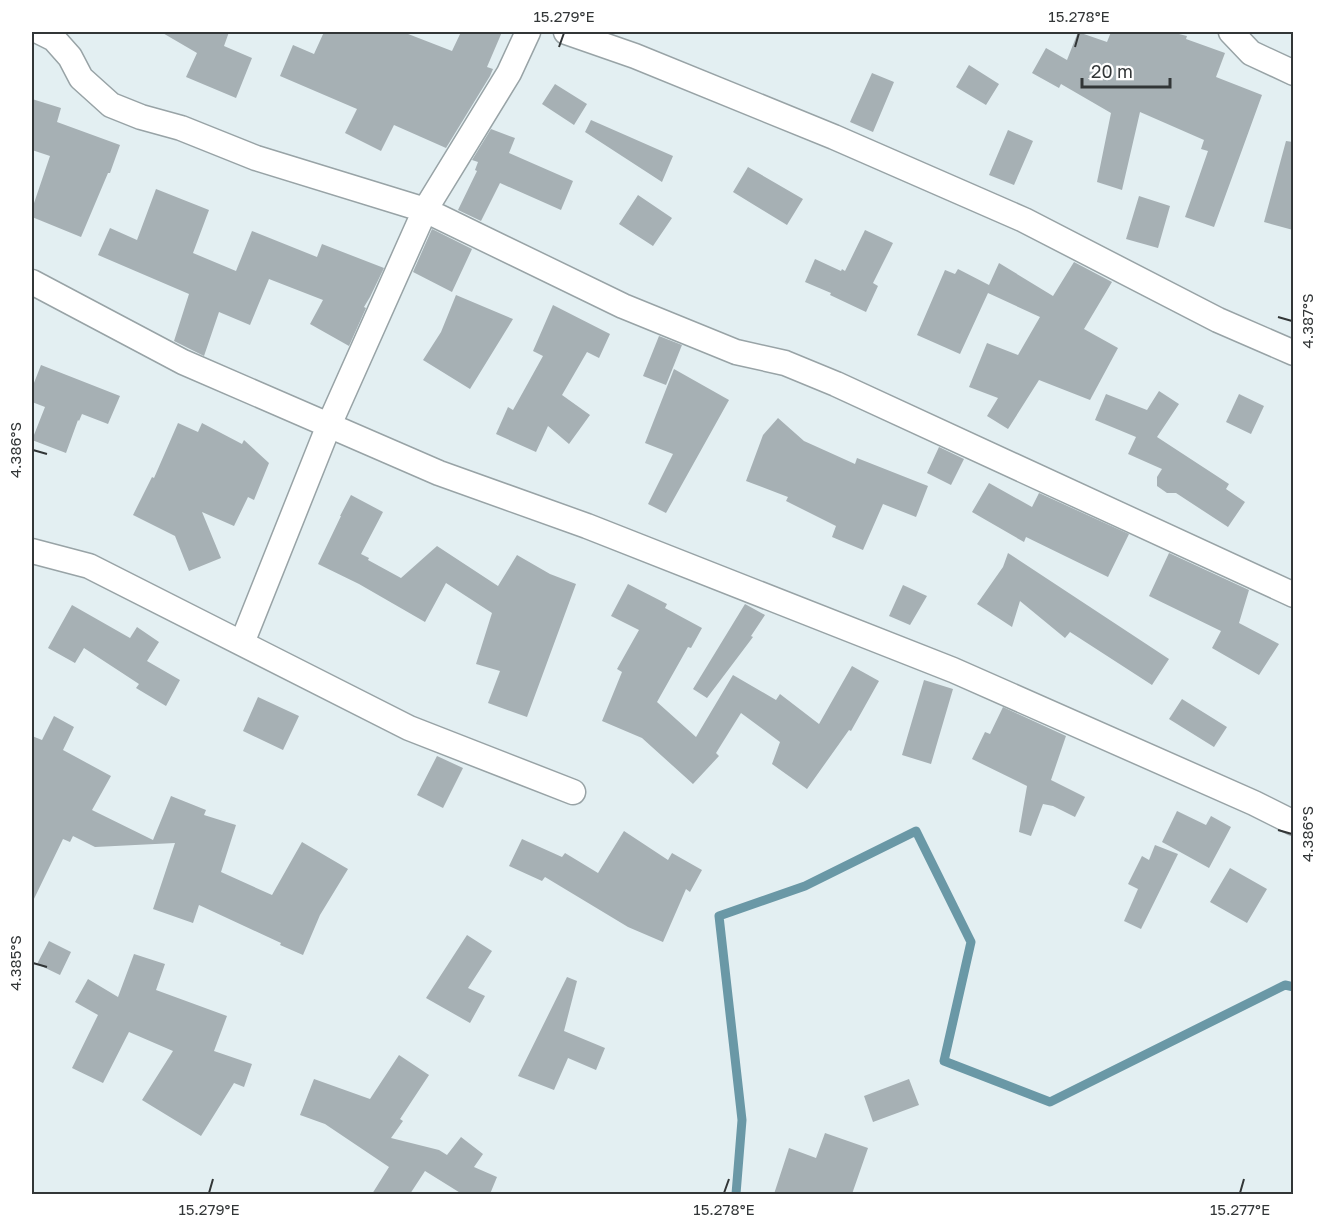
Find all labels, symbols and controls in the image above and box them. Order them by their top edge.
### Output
text: 15.279°E [533,7,595,25]
text: 15.278°E [1048,7,1110,25]
scale bar [1082,51,1170,89]
text: 20 m [1091,60,1133,82]
text: 4.387°S [1298,294,1316,348]
text: 4.386°S [6,422,24,478]
text: 4.386°S [1298,806,1316,862]
text: 4.385°S [6,935,24,991]
text: 15.279°E [178,1200,240,1218]
text: 15.278°E [693,1200,755,1218]
text: 15.277°E [1210,1200,1270,1218]

